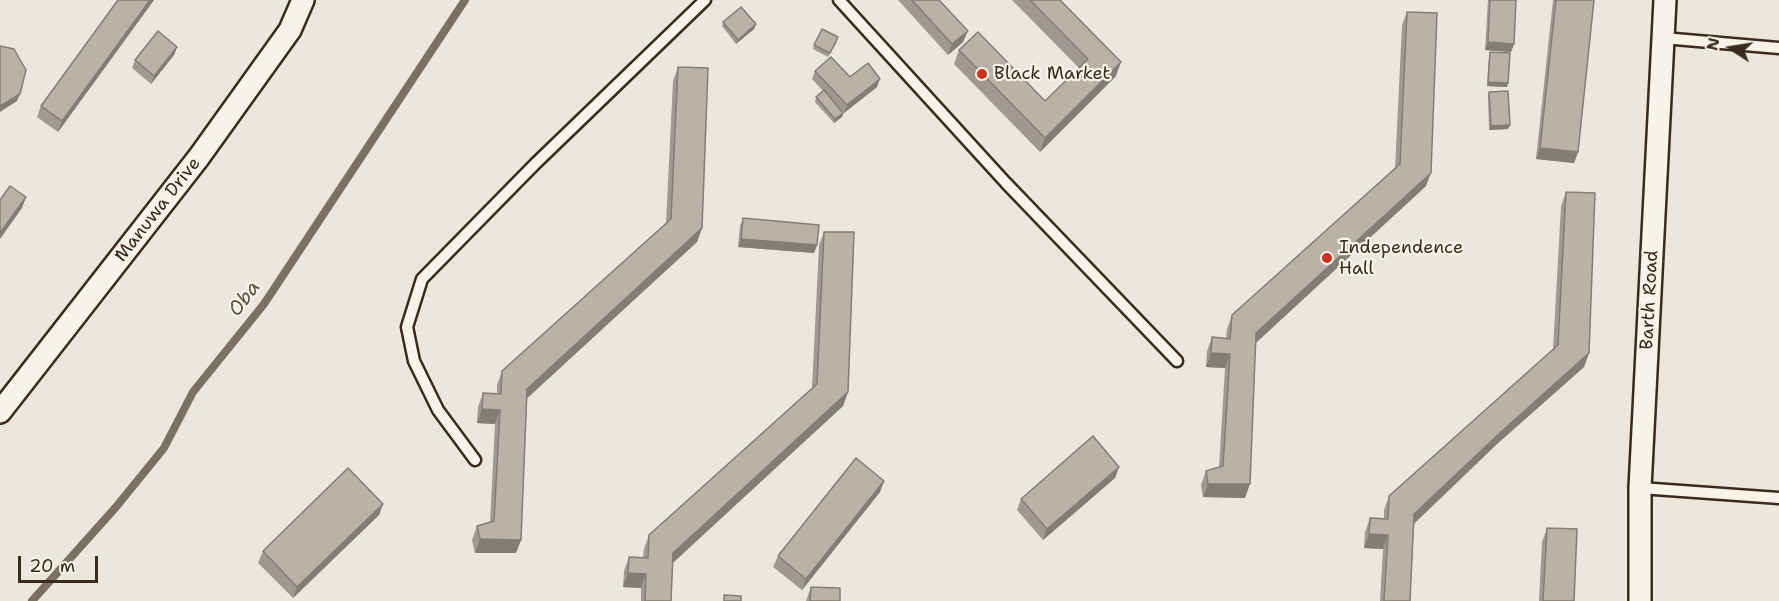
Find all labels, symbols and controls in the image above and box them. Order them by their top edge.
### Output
north arrow [1701,18,1761,78]
text: N [1701,36,1724,53]
place label: Black Market [994,63,1110,85]
marker: Black Market [975,67,989,81]
street label: Manuwa Drive [111,153,205,267]
place label: Independence Hall [1339,237,1463,280]
street label: Barth Road [1637,250,1663,350]
marker: Independence Hall [1320,251,1334,265]
water label: Oba [224,276,266,322]
scale bar [21,544,100,582]
text: 20 m [29,554,75,578]

